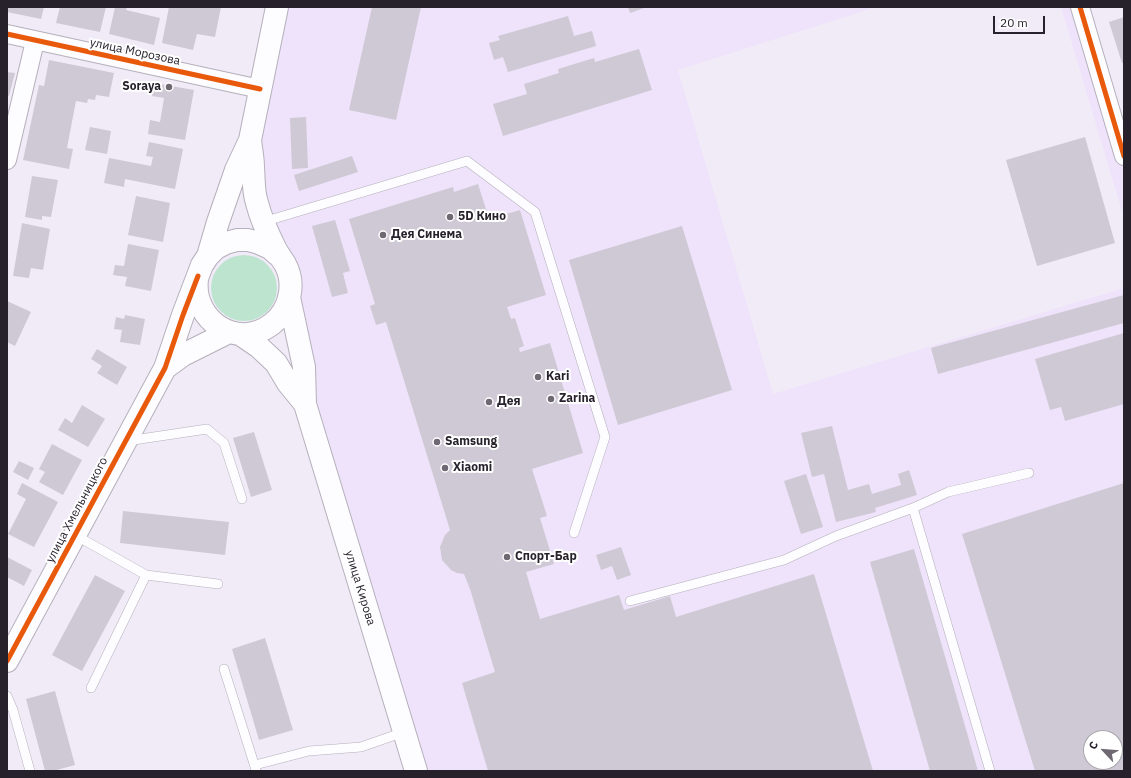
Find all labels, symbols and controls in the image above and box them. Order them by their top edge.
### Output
scale bar [995,8,1047,34]
text: 20 m [1000,15,1028,30]
street label: улица Морозова [89,35,181,69]
place label: Soraya [122,80,161,94]
marker: Soraya [164,82,174,92]
place label: 5D Кино [458,210,506,224]
marker: 5D Кино [445,212,455,222]
place label: Дея Синема [391,228,462,242]
marker: Дея Синема [378,230,388,240]
place label: Kari [546,370,569,384]
marker: Kari [533,372,543,382]
place label: Zarina [559,392,595,406]
marker: Zarina [546,394,556,404]
place label: Дея [497,395,520,409]
marker: Дея [484,397,494,407]
place label: Samsung [445,435,497,449]
marker: Samsung [432,437,442,447]
street label: улица Хмельницкого [43,455,111,565]
place label: Xiaomi [453,461,492,475]
marker: Xiaomi [440,463,450,473]
street label: улица Кирова [342,549,378,627]
place label: Спорт-Бар [515,550,577,564]
marker: Спорт-Бар [502,552,512,562]
north arrow [1083,730,1123,770]
text: С [1085,739,1101,751]

